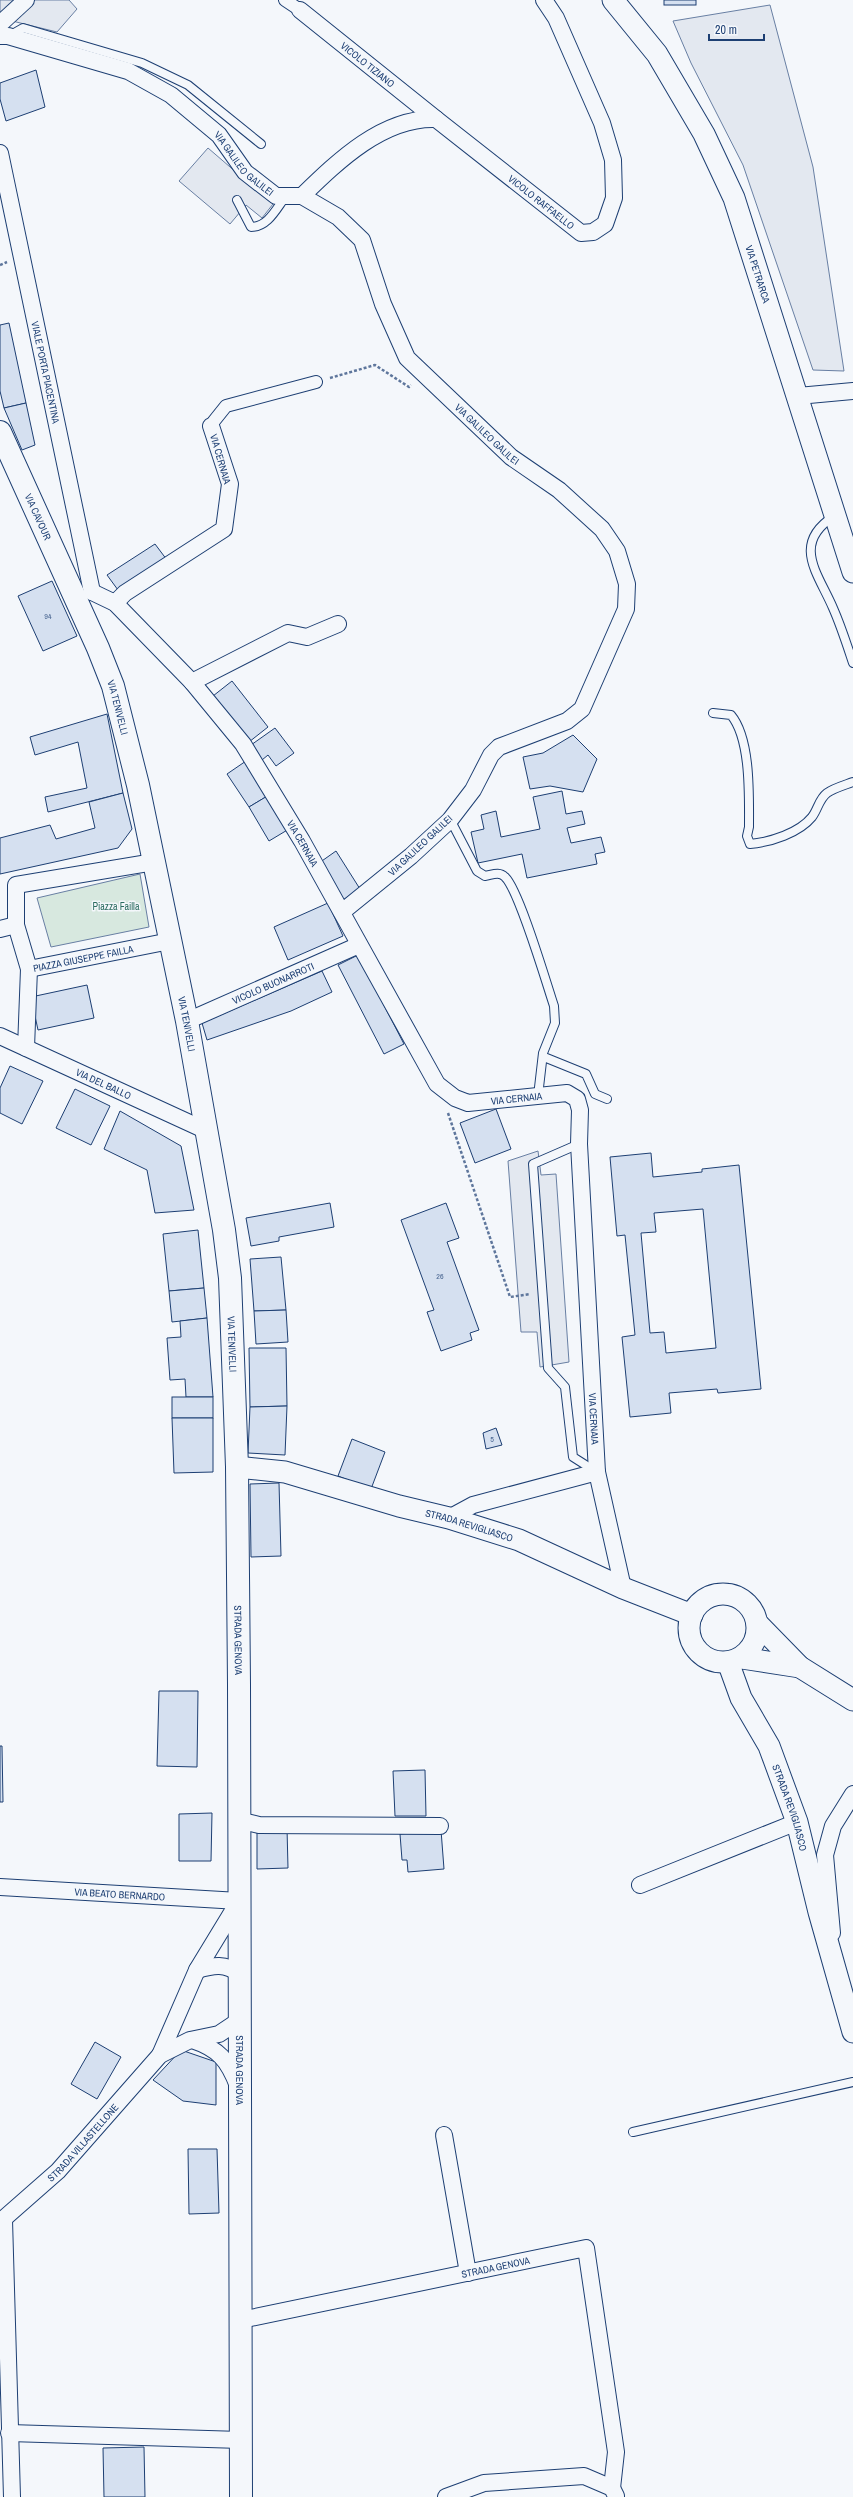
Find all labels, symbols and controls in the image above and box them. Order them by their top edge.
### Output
scale bar [709,16,764,42]
text: 20 m [715,22,737,38]
street label: VICOLO TIZIANO [338,39,397,90]
street label: VIA GALILEO GALILEI [212,128,276,199]
street label: VICOLO RAFFAELLO [505,172,577,232]
street label: VIA PETRARCA [742,244,773,305]
street label: VIALE PORTA PIACENTINA [28,320,63,425]
street label: VIA GALILEO GALILEI [452,401,522,468]
street label: VIA CERNAIA [207,433,234,486]
street label: VIA CAVOUR [22,492,54,542]
house number: 94 [44,611,52,621]
street label: VIA TENIVELLI [104,678,131,736]
street label: VIA GALILEO GALILEI [385,812,455,879]
street label: VIA CERNAIA [284,818,321,869]
park label: Piazza Failla [93,900,140,913]
street label: PIAZZA GIUSEPPE FAILLA [32,942,135,975]
street label: VICOLO BUONARROTI [230,960,316,1007]
street label: VIA TENIVELLI [175,995,198,1053]
street label: VIA DEL BALLO [74,1066,133,1102]
street label: VIA CERNAIA [490,1089,543,1108]
house number: 26 [436,1271,444,1281]
street label: VIA TENIVELLI [224,1316,239,1372]
street label: VIA CERNAIA [586,1393,602,1445]
house number: 5 [490,1434,494,1444]
street label: STRADA REVIGLIASCO [424,1507,514,1545]
street label: STRADA GENOVA [231,1605,245,1675]
street label: STRADA REVIGLIASCO [769,1762,810,1852]
street label: VIA BEATO BERNARDO [74,1885,166,1904]
street label: STRADA GENOVA [233,2035,246,2105]
street label: STRADA VILLASTELLONE [45,2101,121,2184]
street label: STRADA GENOVA [460,2254,532,2281]

